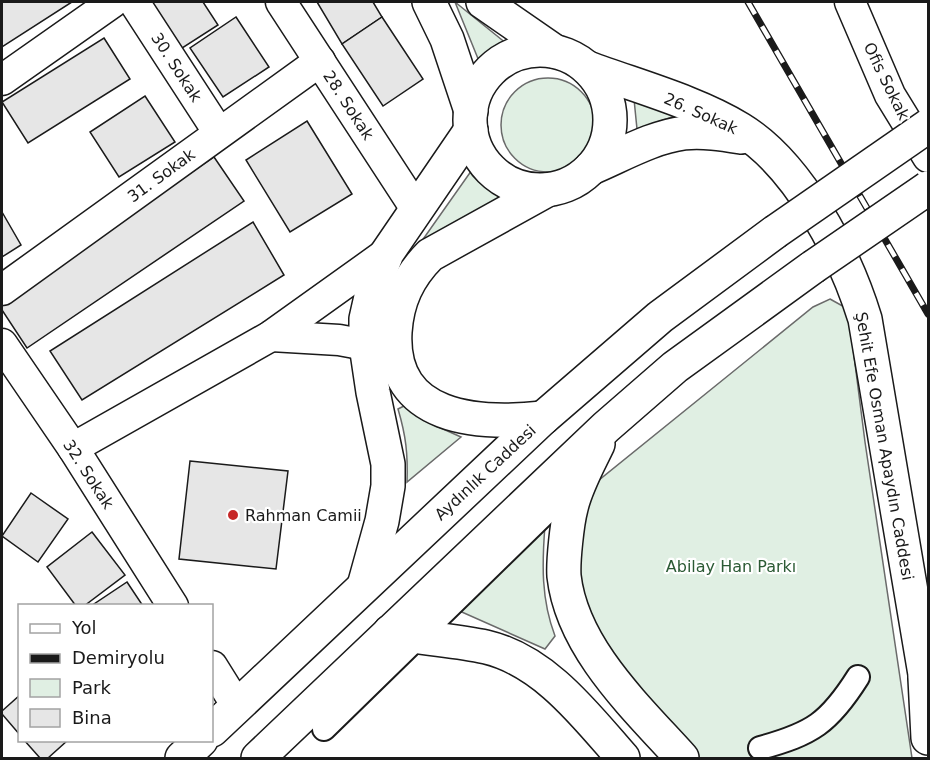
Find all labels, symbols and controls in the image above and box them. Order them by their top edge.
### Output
street label: 30. Sokak [147,29,206,106]
street label: Ofis Sokak [860,39,914,124]
street label: 28. Sokak [319,67,378,144]
street label: 26. Sokak [661,89,741,138]
street label: 31. Sokak [124,144,199,206]
street label: Şehit Efe Osman Apaydın Caddesi [852,310,918,582]
street label: Aydınlık Caddesi [431,421,540,524]
street label: 32. Sokak [59,436,118,513]
place label: Rahman Camii [245,506,362,525]
marker: Rahman Camii [226,508,240,522]
park label: Abilay Han Parkı [666,557,796,576]
legend [18,604,213,742]
text: Yol [71,617,97,638]
text: Demiryolu [72,647,165,668]
text: Park [72,677,111,698]
text: Bina [72,707,112,728]

